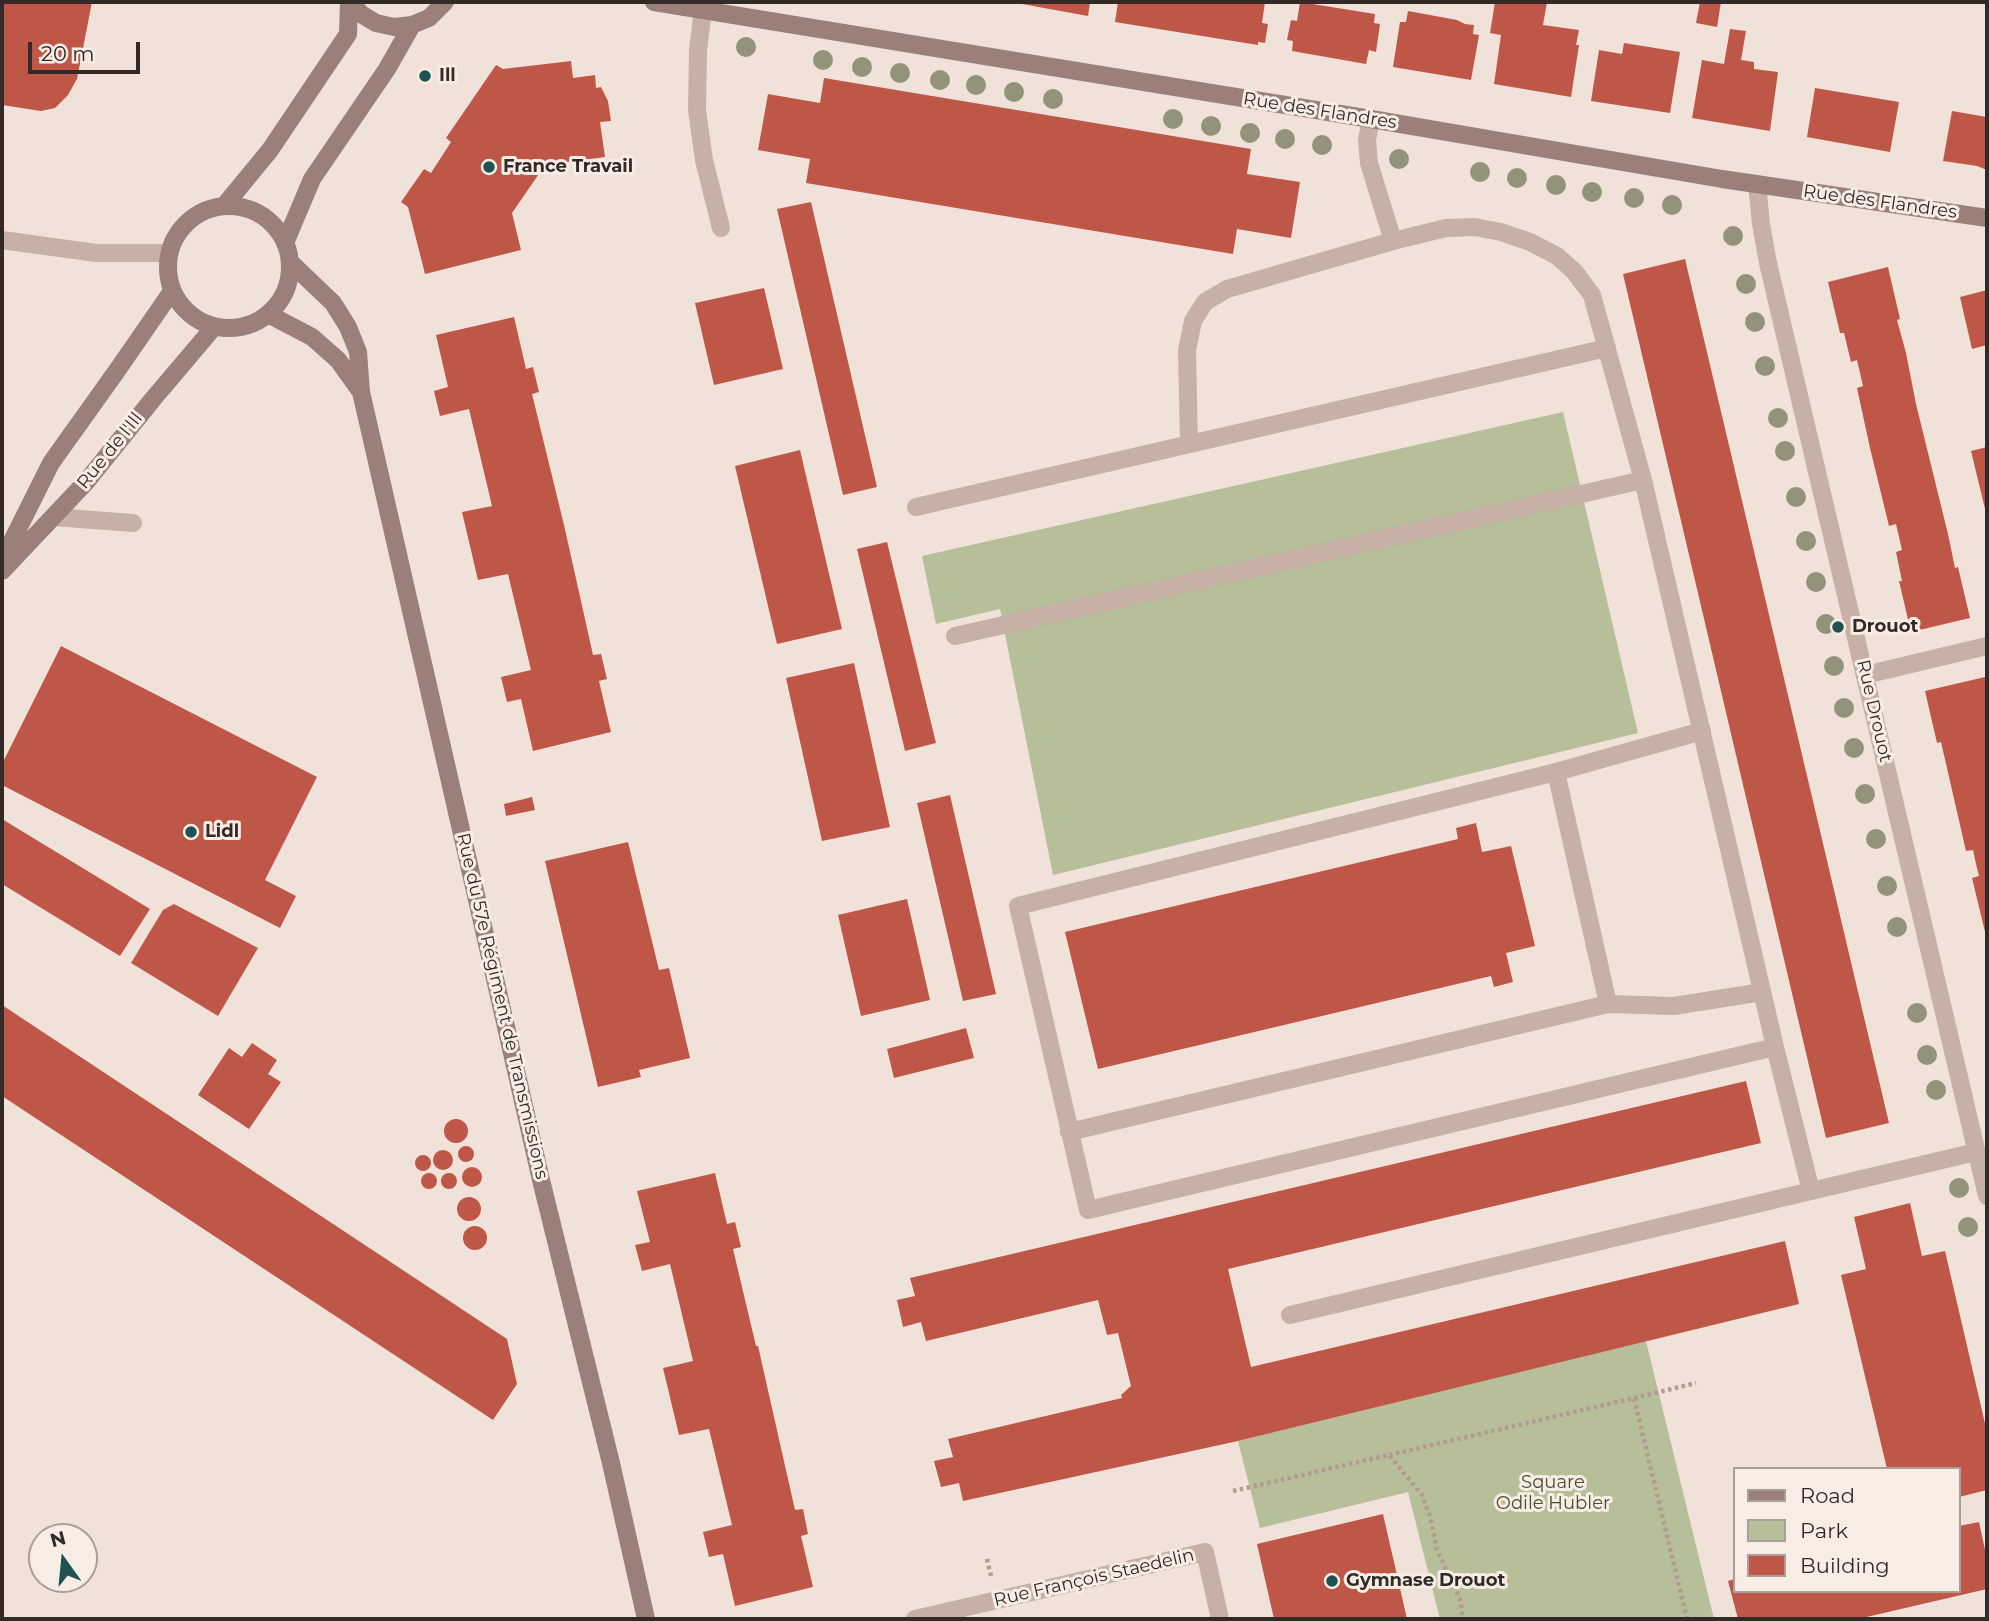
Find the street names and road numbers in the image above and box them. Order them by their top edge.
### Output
street label: Rue des Flandres [1242,88,1398,134]
street label: Rue des Flandres [1802,181,1958,223]
street label: Rue de l'Ill [73,408,147,494]
street label: Rue Drouot [1852,658,1896,764]
street label: Rue du 57e Régiment de Transmissions [452,831,552,1181]
street label: Rue François Staedelin [992,1544,1196,1612]

